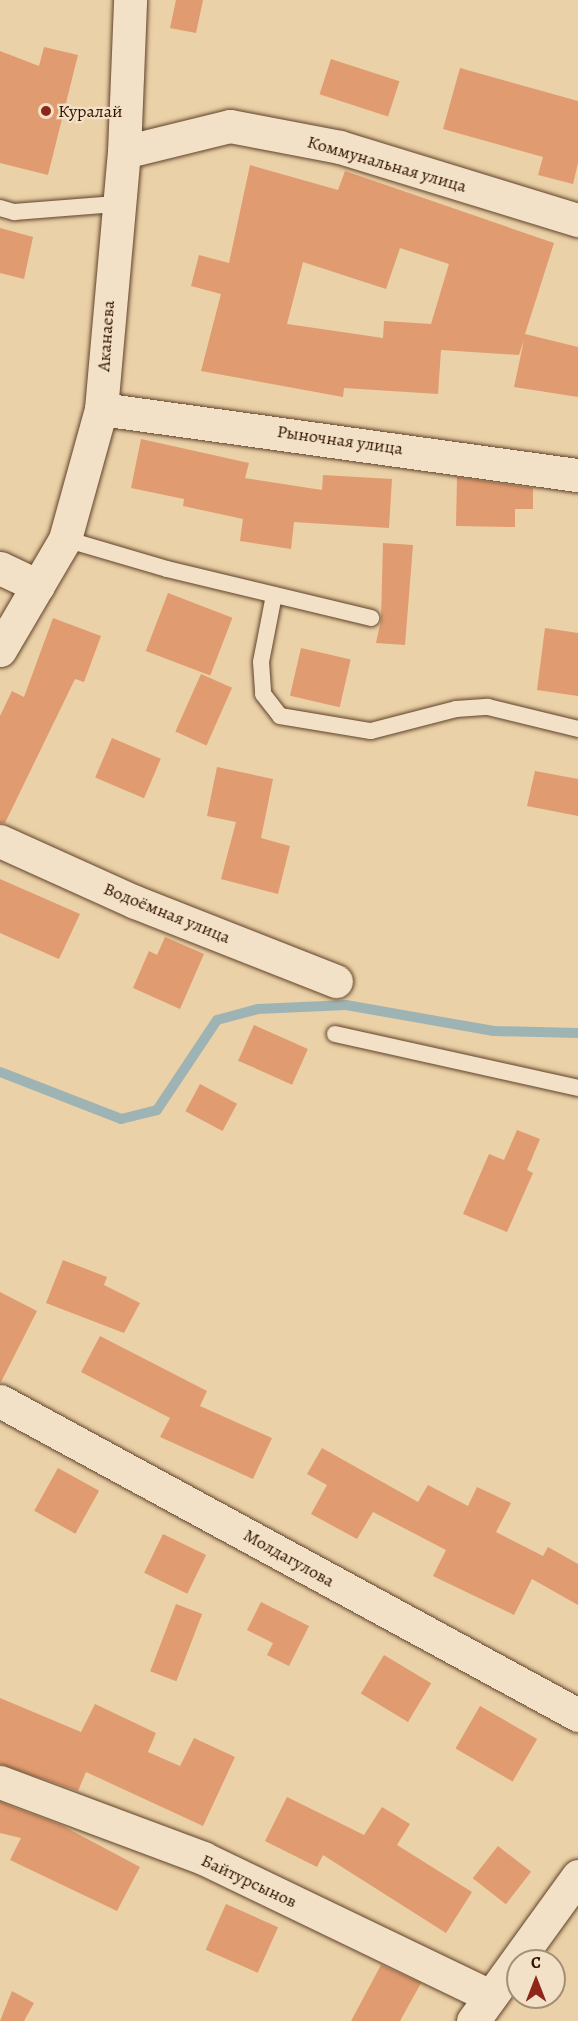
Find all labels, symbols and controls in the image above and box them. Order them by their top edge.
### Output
place label: Куралай [58,100,123,122]
marker: Куралай [39,104,53,118]
street label: Коммунальная улица [305,131,469,197]
street label: Аканаева [93,300,119,372]
street label: Рыночная улица [276,420,404,460]
street label: Водоёмная улица [100,878,234,948]
street label: Молдагулова [240,1524,338,1592]
street label: Байтурсынов [198,1849,300,1913]
north arrow [506,1949,566,2009]
text: С [531,1952,541,1974]

